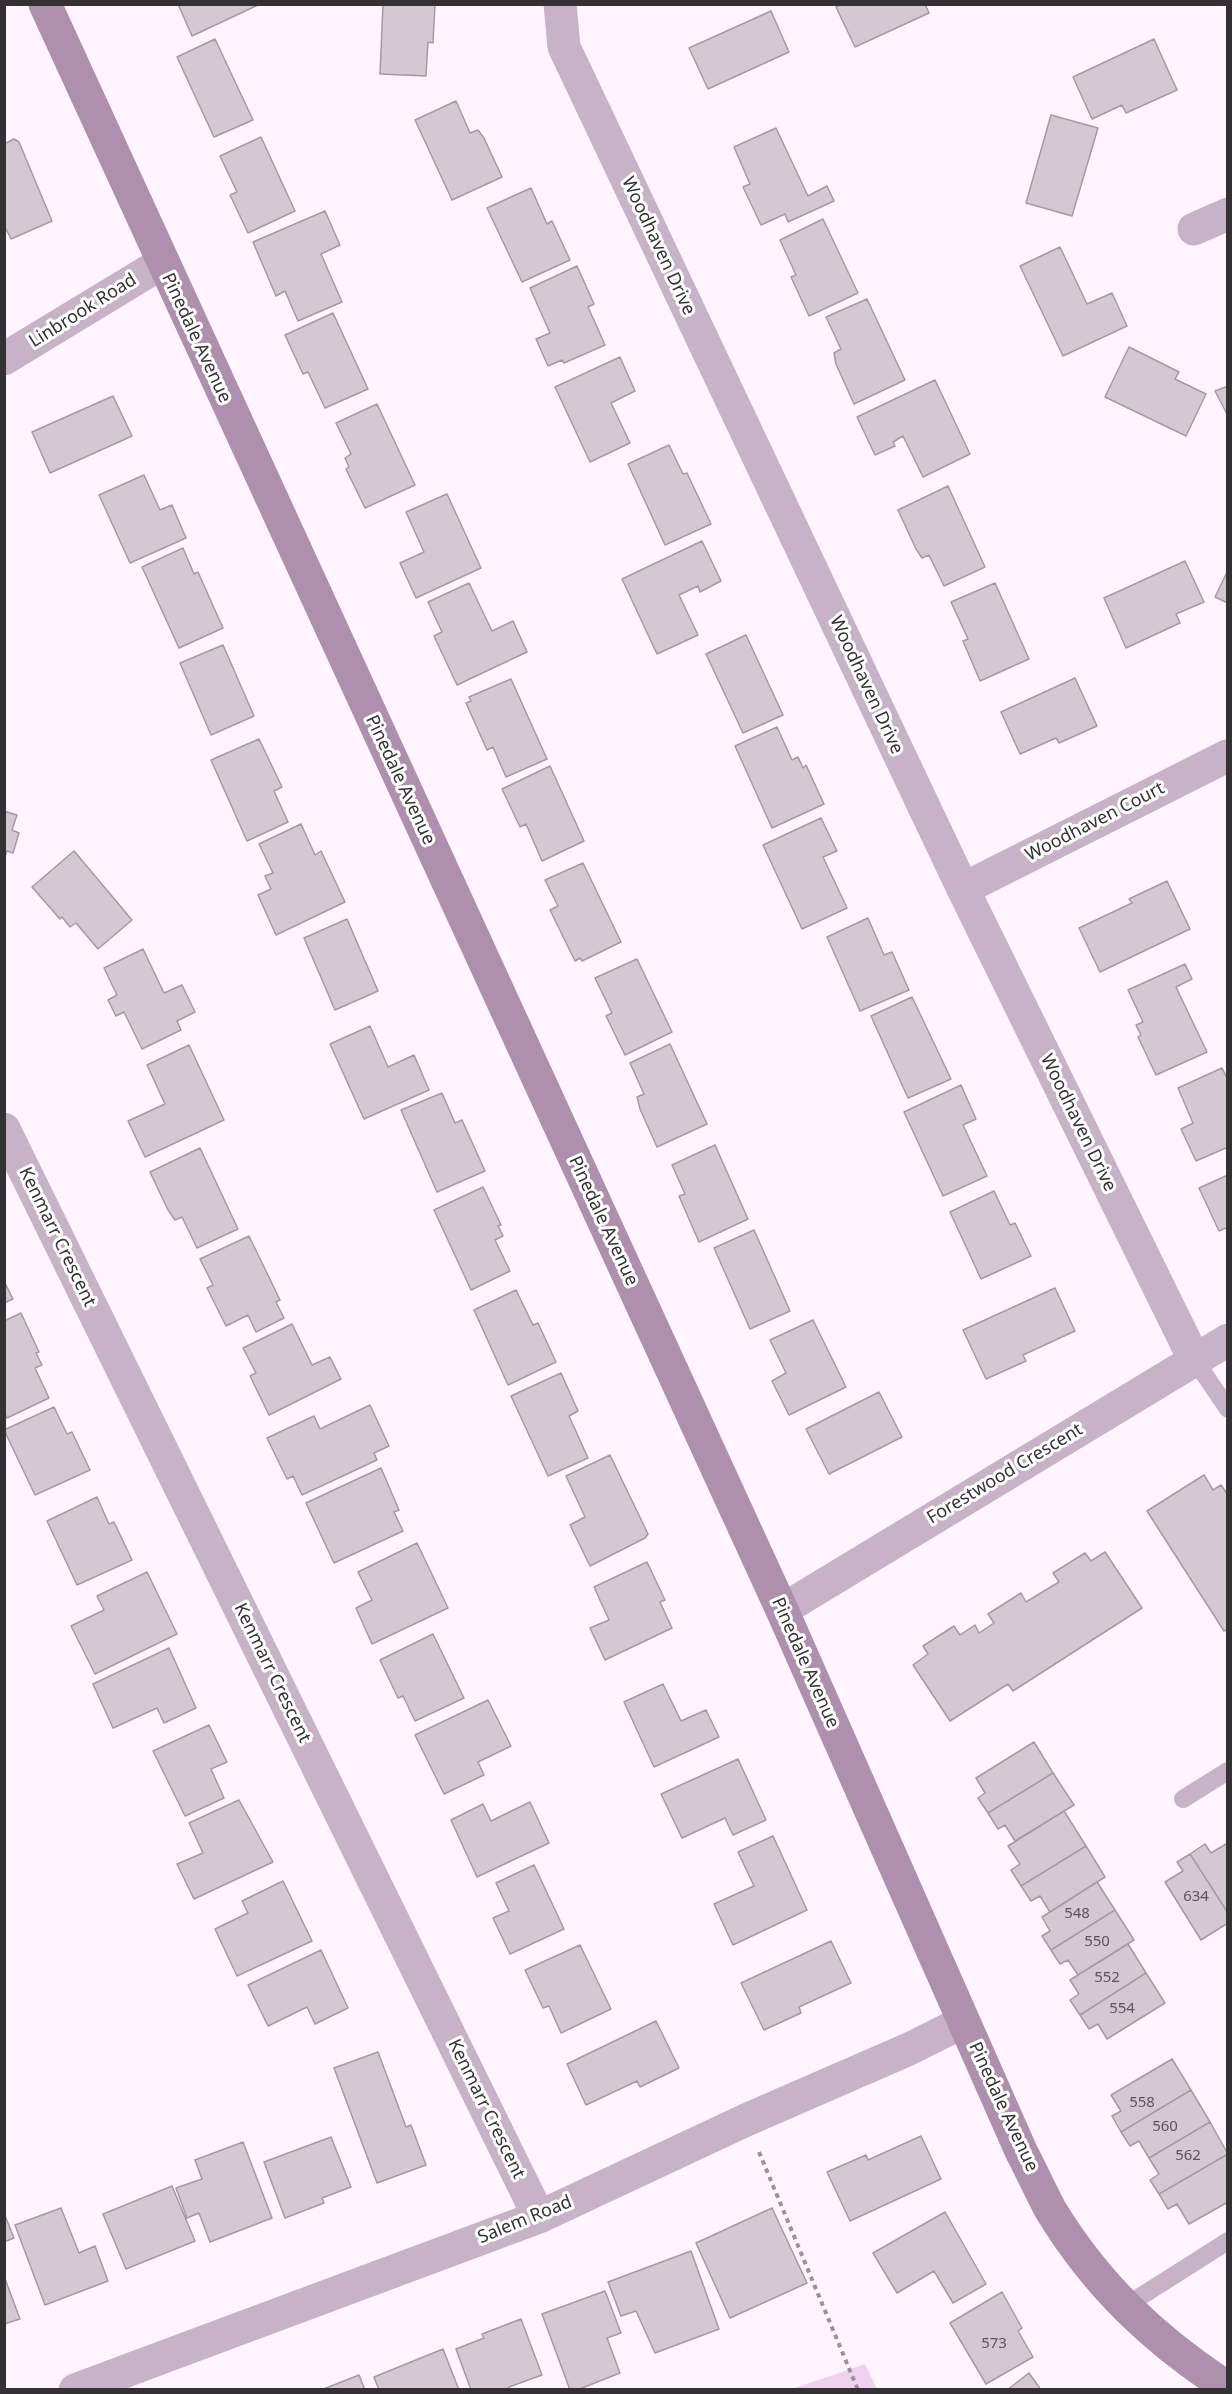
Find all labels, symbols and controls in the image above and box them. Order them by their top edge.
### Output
street label: Woodhaven Drive [617,173,699,319]
street label: Linbrook Road [25,269,141,353]
street label: Pinedale Avenue [156,270,236,406]
street label: Woodhaven Drive [825,612,907,758]
street label: Pinedale Avenue [360,712,440,848]
street label: Woodhaven Court [1022,778,1168,866]
street label: Woodhaven Drive [1035,1051,1121,1195]
street label: Pinedale Avenue [563,1153,643,1289]
street label: Kenmarr Crescent [14,1164,100,1310]
street label: Forestwood Crescent [923,1419,1087,1529]
street label: Pinedale Avenue [767,1594,843,1732]
street label: Kenmarr Crescent [229,1600,315,1746]
house number: 634 [1183,1888,1209,1906]
house number: 548 [1064,1905,1090,1923]
house number: 550 [1084,1933,1110,1951]
house number: 552 [1094,1969,1120,1987]
house number: 554 [1109,2000,1135,2018]
street label: Kenmarr Crescent [443,2036,529,2182]
street label: Pinedale Avenue [963,2039,1043,2175]
house number: 558 [1129,2094,1155,2112]
house number: 560 [1152,2118,1178,2136]
house number: 562 [1175,2147,1201,2165]
street label: Salem Road [475,2191,575,2249]
house number: 573 [981,2335,1007,2353]

